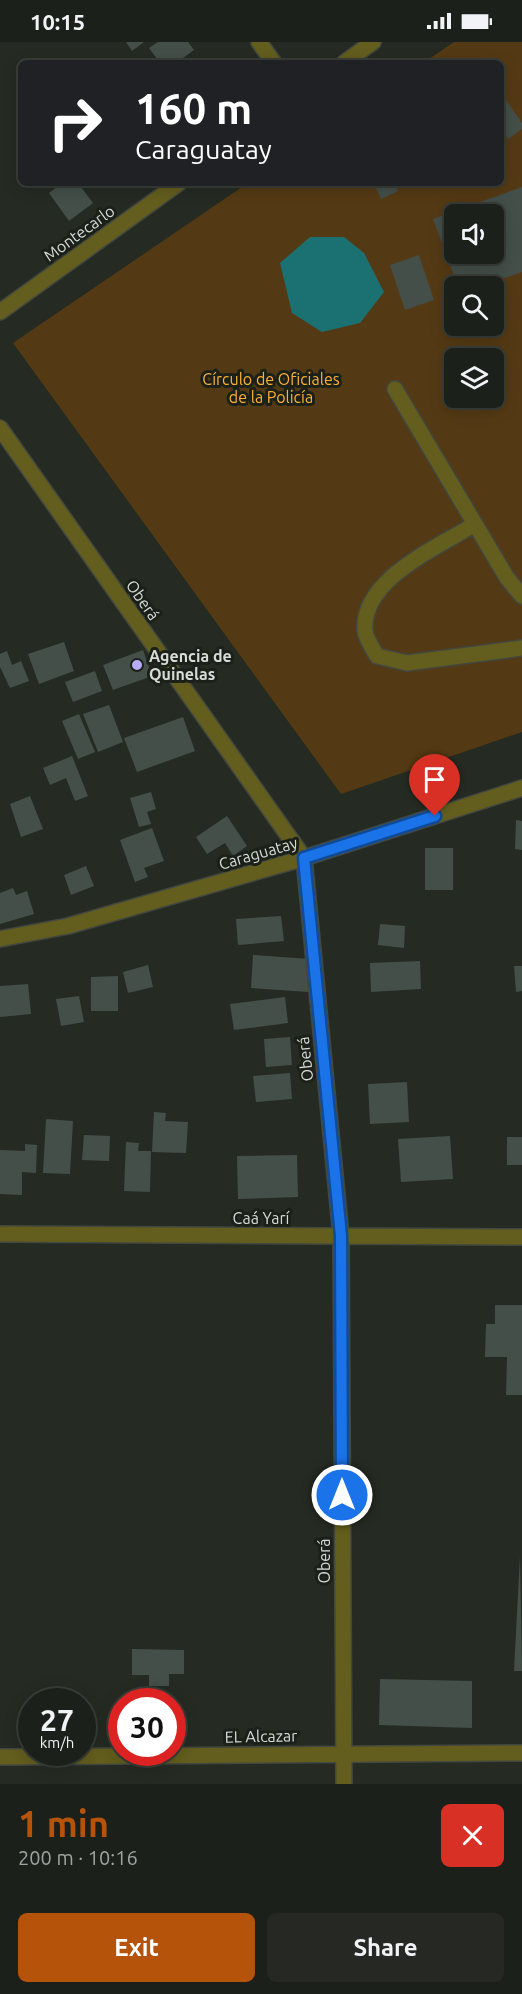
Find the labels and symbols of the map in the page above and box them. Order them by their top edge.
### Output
street label: Montecarlo [40,201,118,265]
park label: Círculo de Oficiales de la Policía [202,370,340,406]
street label: Oberá [123,576,163,624]
place label: Agencia de Quinelas [149,647,232,683]
marker: Agencia de Quinelas [130,658,144,672]
pin [409,754,460,816]
street label: Caraguatay [217,833,300,873]
street label: Oberá [294,1036,316,1082]
street label: Caá Yarí [233,1209,291,1227]
position arrow [310,1463,374,1527]
street label: Oberá [315,1539,333,1583]
speed limit sign: 30 [108,1688,186,1766]
street label: EL Alcazar [225,1726,297,1746]

